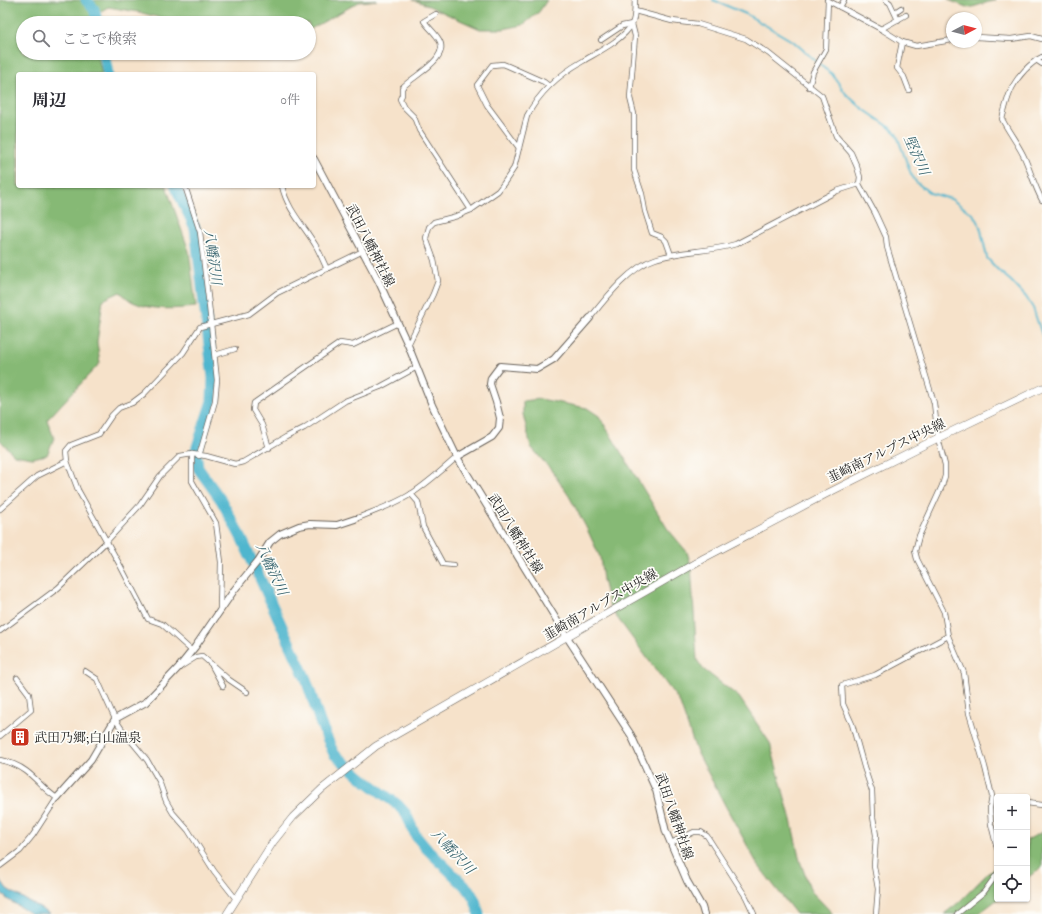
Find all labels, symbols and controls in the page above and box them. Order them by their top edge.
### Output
north arrow [946,12,982,48]
search box [16,16,316,60]
icon: search [30,27,52,49]
text: ここで検索 [62,30,137,49]
text: 周辺 [32,90,66,111]
text: 0件 [280,92,300,108]
water label: 堅沢川 [900,133,934,180]
street label: 武田八幡神社線 [342,201,398,290]
water label: 八幡沢川 [200,228,225,288]
street label: 韮崎南アルプス中央線 [825,415,948,486]
street label: 武田八幡神社線 [484,491,546,576]
water label: 八幡沢川 [252,540,292,600]
street label: 韮崎南アルプス中央線 [541,566,660,644]
building icon: 武田乃郷;白山温泉 [9,726,31,748]
place label: 武田乃郷;白山温泉 [34,730,141,746]
street label: 武田八幡神社線 [652,771,696,862]
map controls [994,794,1030,902]
button: + [994,794,1030,830]
water label: 八幡沢川 [427,825,479,879]
button: − [994,830,1030,866]
button: locate [994,866,1030,902]

